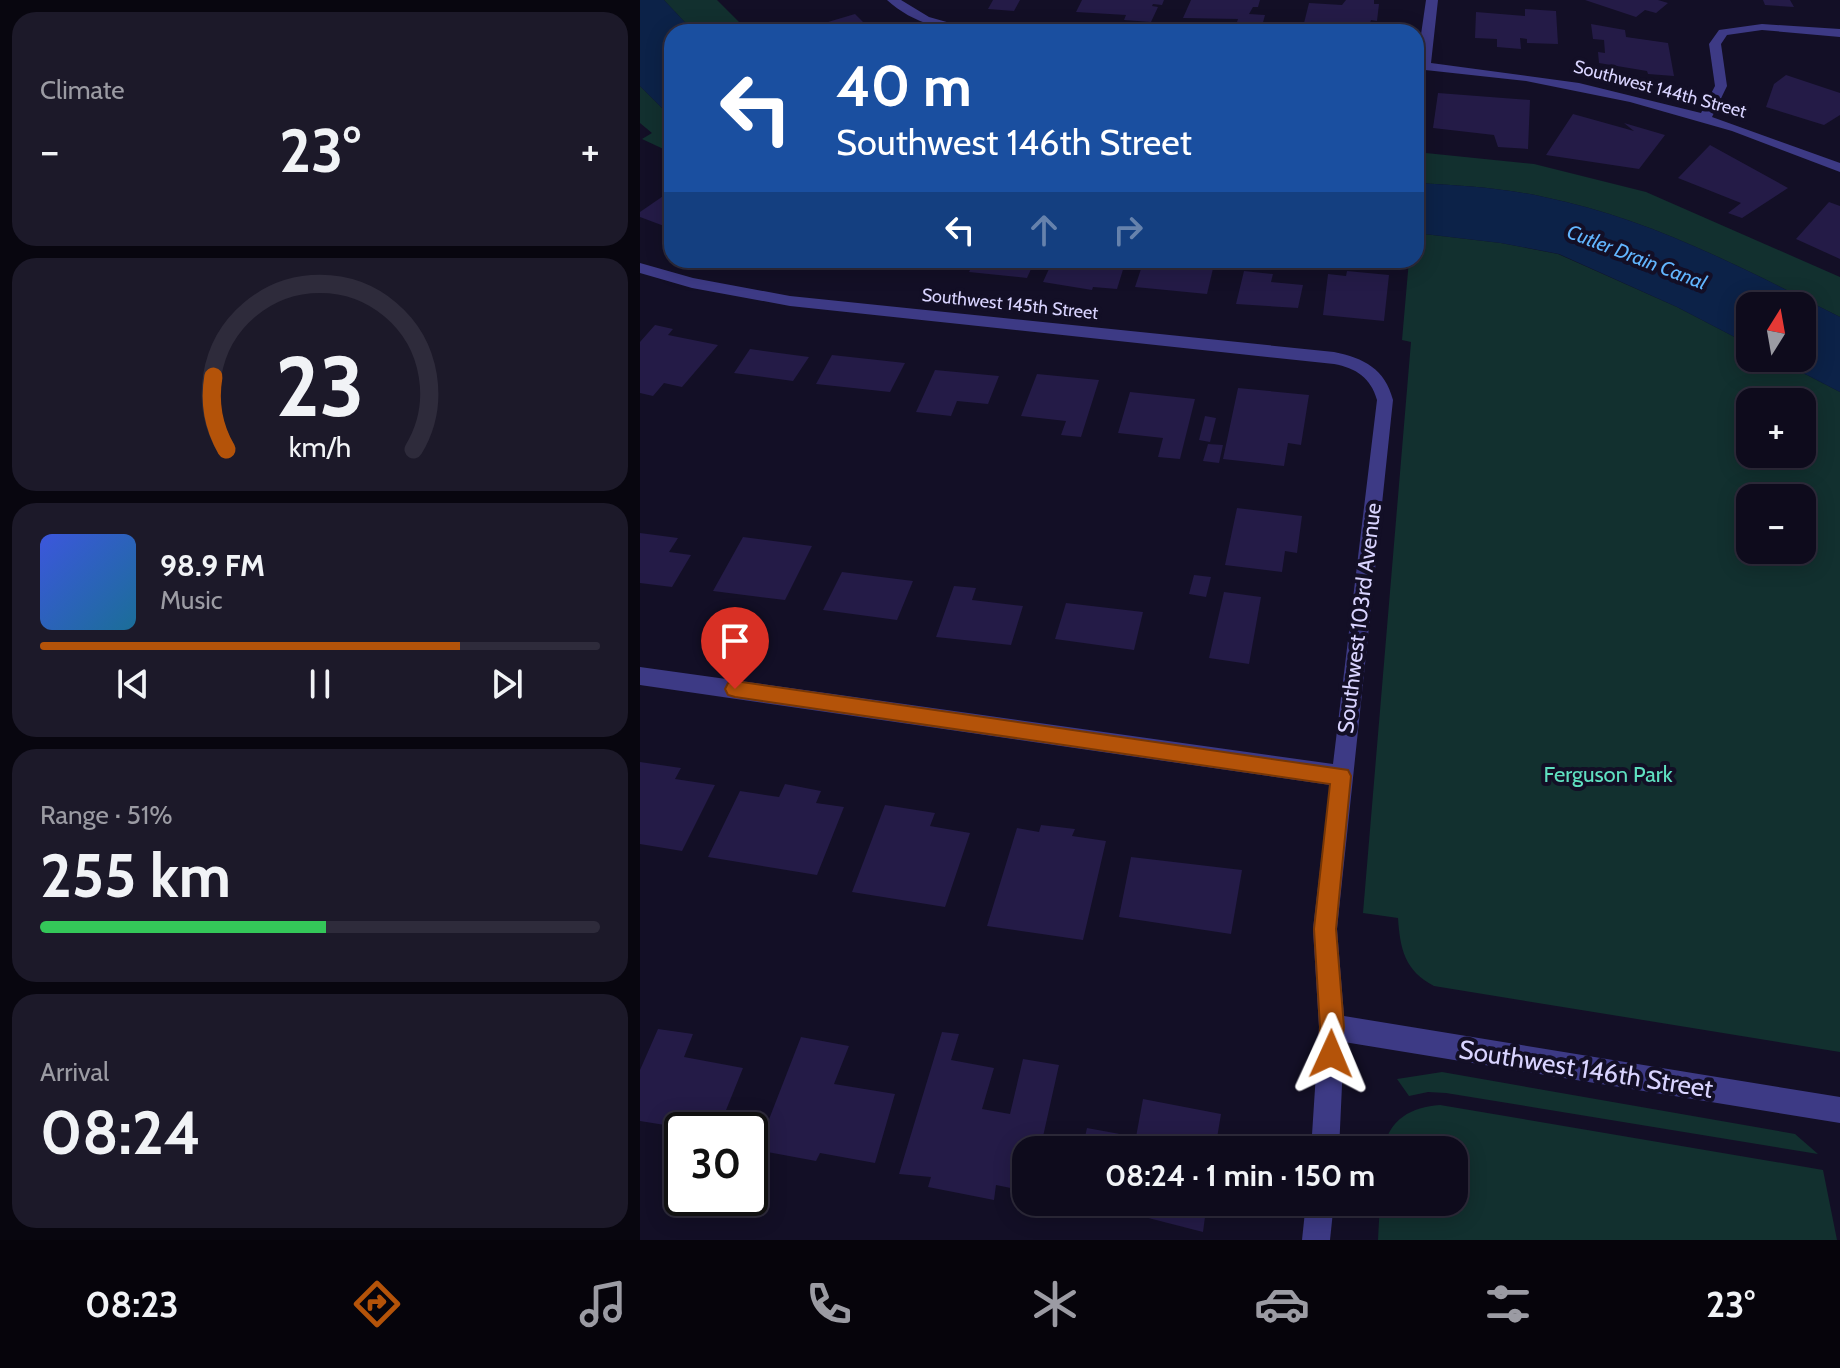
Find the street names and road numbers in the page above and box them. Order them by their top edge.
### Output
street label: Southwest 144th Street [1571,55,1749,123]
street label: Southwest 145th Street [921,284,1099,324]
street label: Southwest 103rd Avenue [1332,501,1387,735]
street label: Southwest 146th Street [1457,1033,1716,1105]

